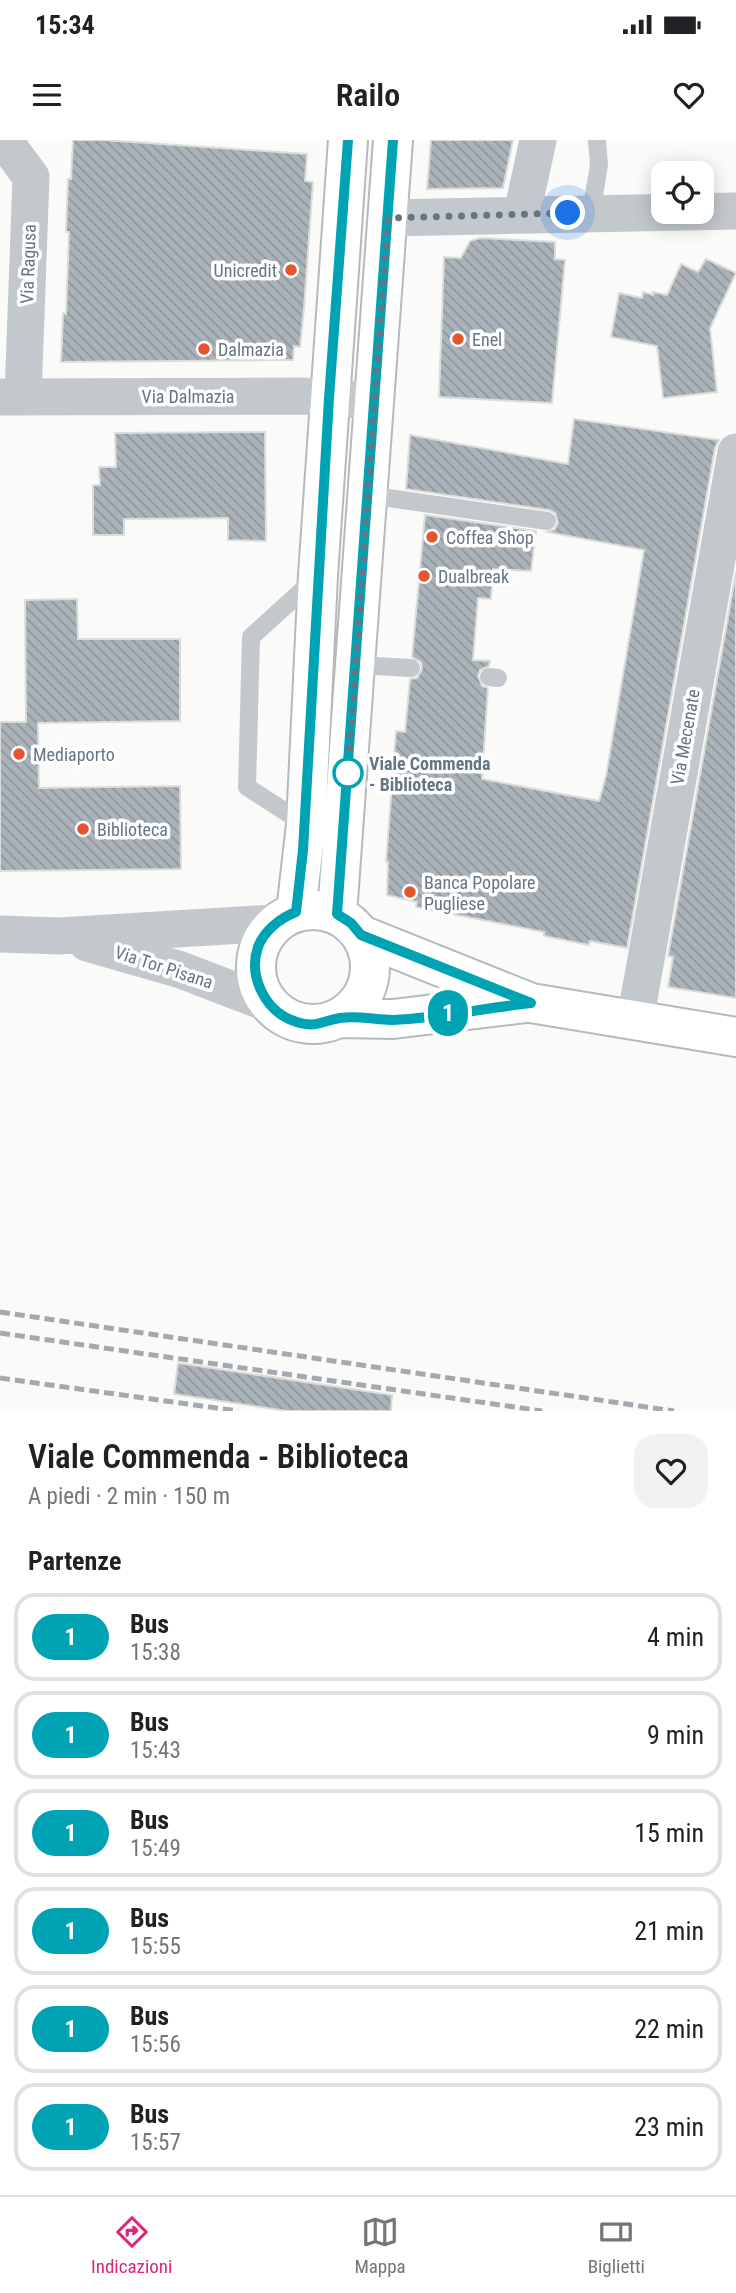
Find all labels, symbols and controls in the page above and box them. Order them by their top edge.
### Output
text: 15:34 [35,10,95,40]
icon: menu [28,76,66,114]
text: Railo [336,76,400,114]
icon: heart [670,76,708,114]
map controls [651,161,714,224]
button: locate [651,161,714,224]
your location [550,195,585,230]
street label: Via Ragusa [16,224,40,304]
place label: Unicredit [214,260,277,281]
marker: Unicredit [283,262,299,278]
place label: Enel [472,329,502,350]
marker: Enel [450,331,466,347]
place label: Dalmazia [218,339,284,360]
marker: Dalmazia [196,341,212,357]
street label: Via Dalmazia [142,386,234,407]
place label: Coffea Shop [446,527,534,548]
marker: Coffea Shop [424,529,440,545]
place label: Dualbreak [438,566,509,587]
marker: Dualbreak [416,568,432,584]
street label: Via Mecenate [666,687,704,787]
place label: Mediaporto [33,744,115,765]
marker: Mediaporto [11,746,27,762]
place label: Viale Commenda - Biblioteca [369,753,491,795]
marker: Viale Commenda - Biblioteca [333,758,363,788]
place label: Biblioteca [97,819,168,840]
marker: Biblioteca [75,821,91,837]
place label: Banca Popolare Pugliese [424,872,536,914]
marker: Banca Popolare Pugliese [402,884,418,900]
street label: Via Tor Pisana [112,941,216,993]
line badge: 1 [425,990,471,1036]
text: 1 [442,999,454,1027]
button: heart [634,1434,708,1508]
text: Viale Commenda - Biblioteca [28,1437,409,1476]
text: A piedi · 2 min · 150 m [28,1483,230,1510]
text: Partenze [28,1546,121,1576]
text: Bus [130,1609,169,1639]
text: 4 min [647,1622,704,1652]
text: 1 [64,1623,77,1651]
text: 15:38 [130,1639,181,1666]
text: Bus [130,1707,169,1737]
text: 9 min [647,1720,704,1750]
text: 1 [64,1721,77,1749]
text: 15:43 [130,1737,181,1764]
text: Bus [130,1805,169,1835]
text: 15 min [634,1818,704,1848]
text: 1 [64,1819,77,1847]
text: 15:49 [130,1835,181,1862]
text: Bus [130,1903,169,1933]
text: 21 min [634,1916,704,1946]
text: 1 [64,1917,77,1945]
text: 15:55 [130,1933,181,1960]
text: Bus [130,2001,169,2031]
text: 22 min [634,2014,704,2044]
text: 1 [64,2015,77,2043]
text: 15:56 [130,2031,181,2058]
text: Bus [130,2099,169,2129]
text: 23 min [634,2112,704,2142]
text: 1 [64,2113,77,2141]
text: 15:57 [130,2129,181,2156]
tab: Indicazioni [91,2213,172,2278]
tab: Mappa [354,2213,406,2278]
tab: Biglietti [588,2213,645,2278]

